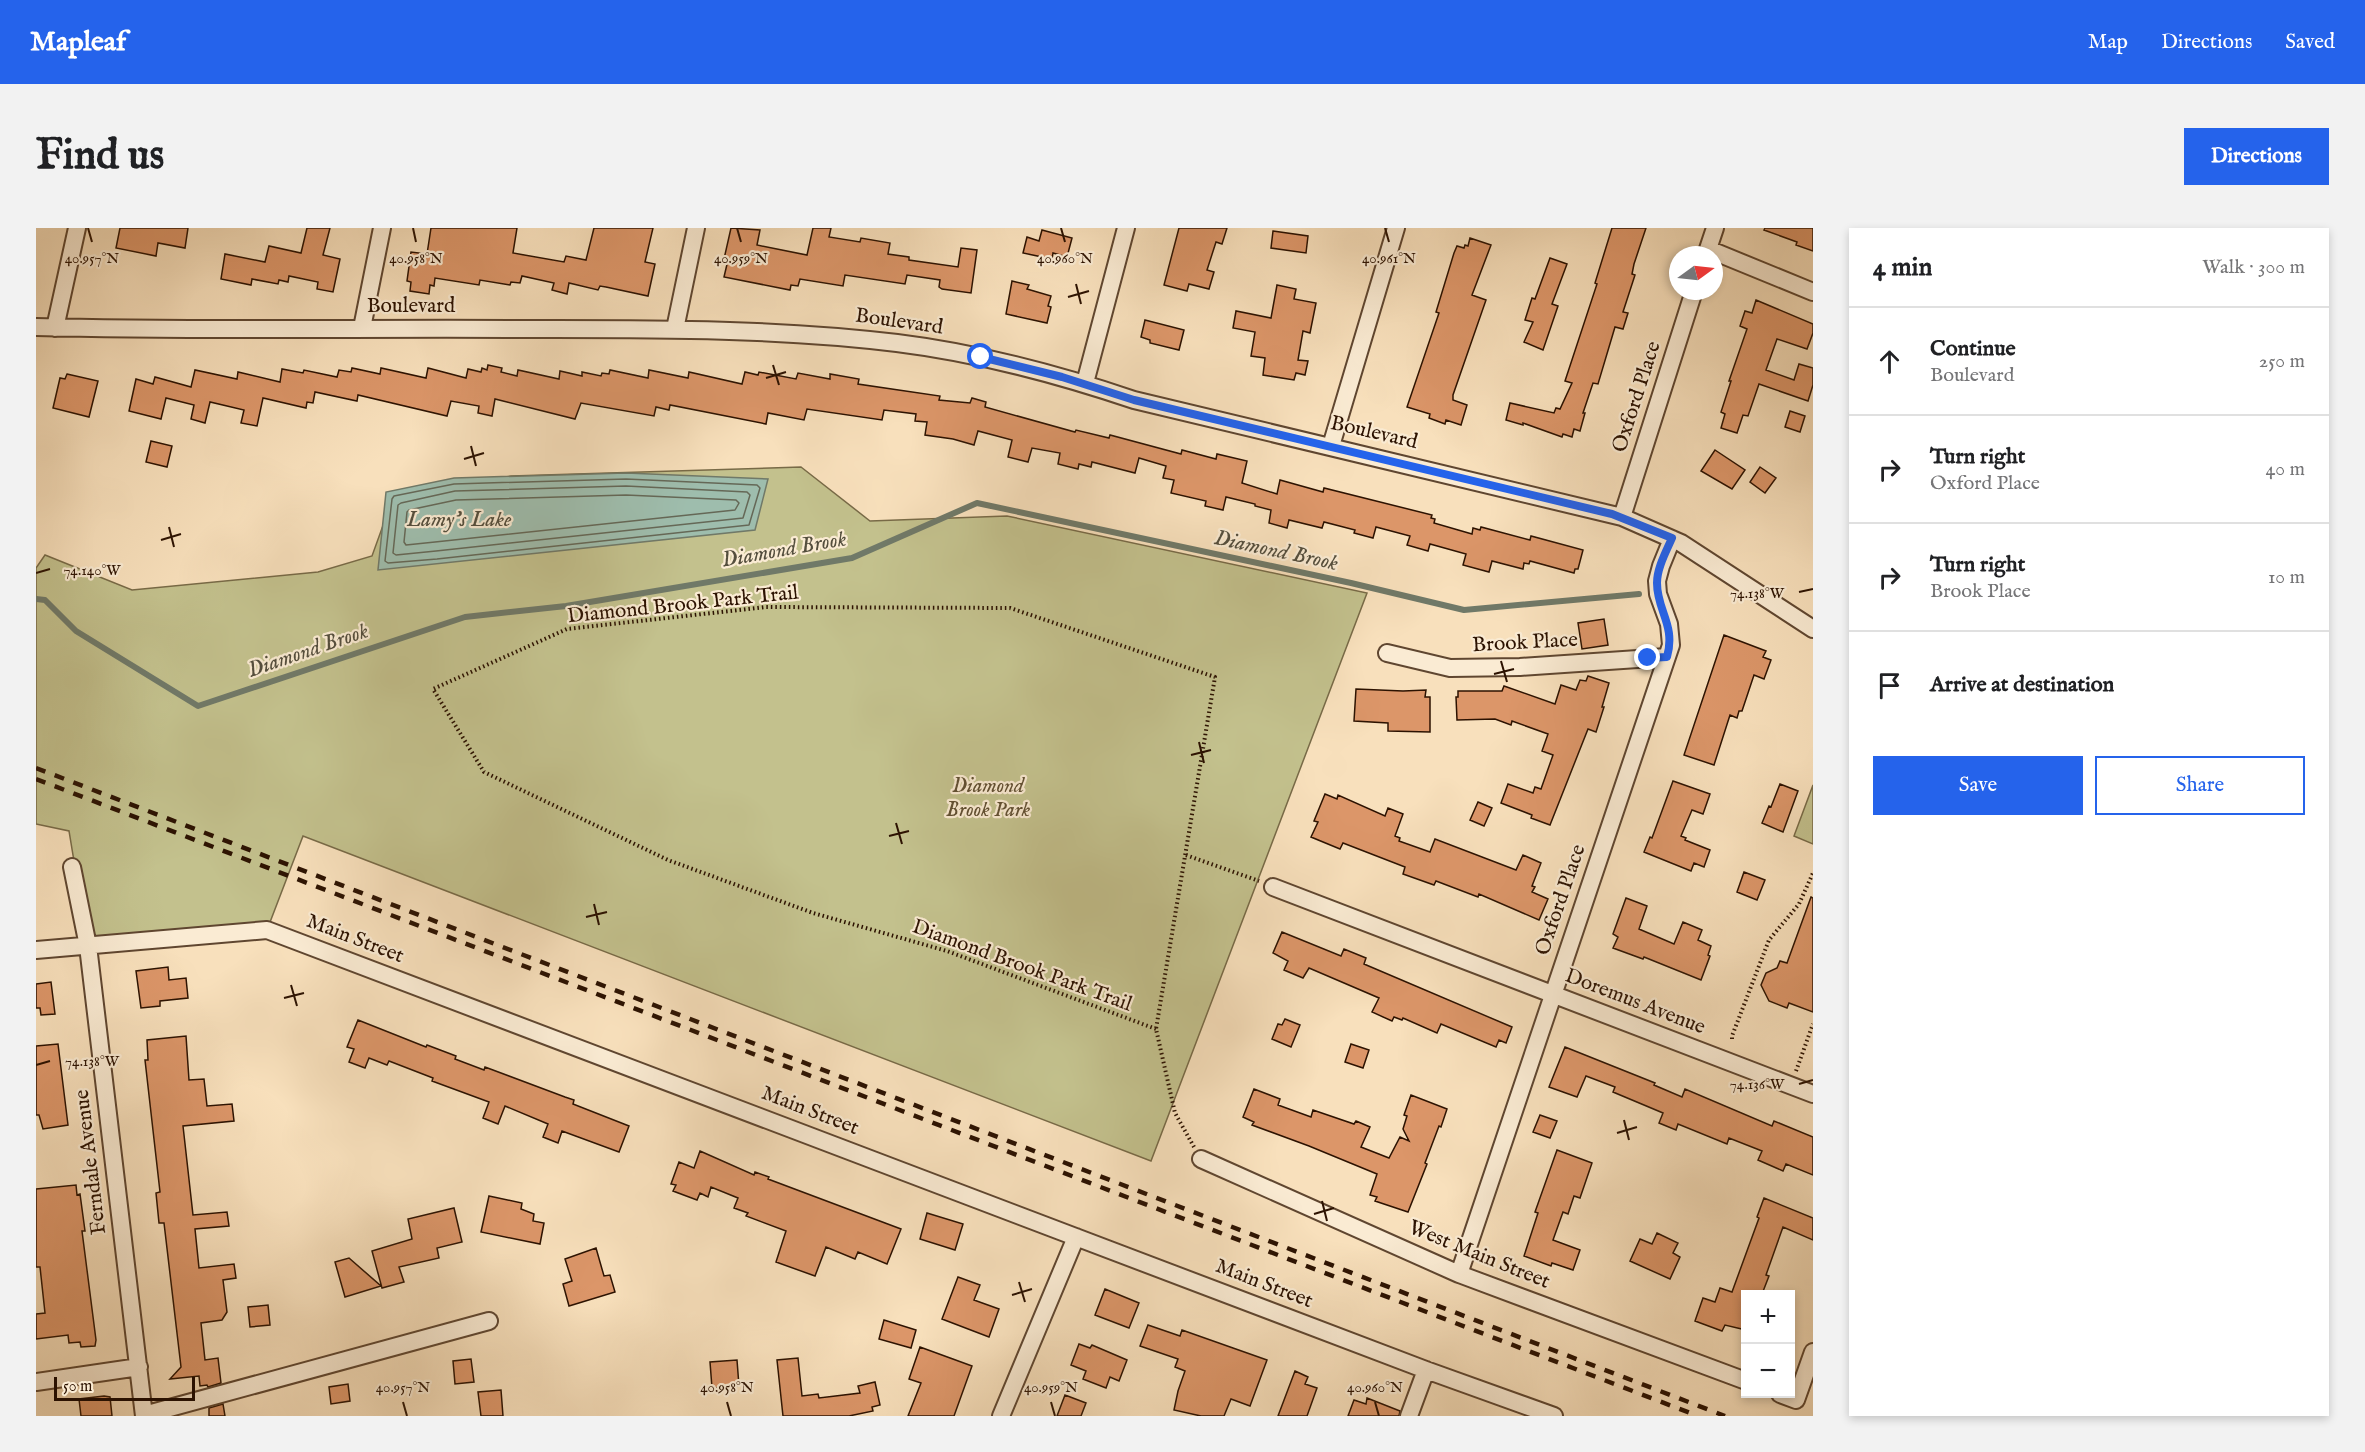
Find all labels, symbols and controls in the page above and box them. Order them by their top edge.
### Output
text: Mapleaf [30,25,126,60]
text: Map [2088,29,2128,56]
text: Directions [2161,29,2252,56]
text: Saved [2285,29,2335,56]
button: Directions [2184,128,2329,185]
text: Find us [36,130,164,183]
north arrow [1669,246,1723,300]
text: 40.957°N [65,249,119,268]
text: 40.958°N [389,249,443,268]
text: 40.959°N [714,249,768,268]
text: 40.960°N [1037,249,1093,268]
text: 40.961°N [1362,249,1416,268]
text: 4 min [1873,251,1932,284]
text: Walk · 300 m [2202,255,2305,280]
street label: Boulevard [367,293,456,320]
street label: Boulevard [853,302,946,342]
text: Continue [1930,335,2016,363]
street label: Oxford Place [1606,338,1668,456]
route start [967,343,993,369]
icon: ahead [1873,345,1906,378]
text: 250 m [2259,349,2305,374]
text: Boulevard [1930,363,2014,388]
street label: Boulevard [1328,410,1421,456]
text: Turn right [1930,443,2025,471]
icon: right [1873,453,1906,486]
text: 40 m [2266,457,2305,482]
text: Oxford Place [1930,471,2040,496]
water label: Lamy's Lake [406,506,512,534]
water label: Diamond Brook [1211,524,1341,578]
water label: Diamond Brook [720,525,849,575]
text: Turn right [1930,551,2025,579]
text: 74.140°W [63,561,121,580]
icon: right [1873,561,1906,594]
text: 10 m [2268,565,2305,590]
street label: Diamond Brook Park Trail [566,579,800,631]
text: Brook Place [1930,579,2031,604]
text: 74.138°W [1730,584,1785,603]
water label: Diamond Brook [244,617,372,685]
street label: Brook Place [1472,627,1579,659]
route end [1634,644,1660,670]
icon: arrive [1873,669,1906,702]
text: Arrive at destination [1930,671,2114,699]
button: Save [1873,756,2083,815]
button: Share [2095,756,2305,815]
park label: Diamond Brook Park [946,773,1031,824]
street label: Oxford Place [1529,841,1593,959]
street label: Main Street [302,908,408,970]
street label: Diamond Brook Park Trail [908,914,1136,1018]
street label: Doremus Avenue [1561,963,1710,1041]
text: 74.138°W [65,1052,120,1071]
text: 74.136°W [1730,1075,1785,1094]
street label: Main Street [757,1080,863,1142]
street label: Ferndale Avenue [69,1088,113,1236]
street label: West Main Street [1404,1214,1554,1296]
street label: Main Street [1211,1253,1317,1315]
map controls [1741,1290,1795,1398]
button: + [1741,1290,1795,1344]
button: − [1741,1344,1795,1398]
scale bar [54,1374,195,1402]
text: 50 m [63,1377,92,1397]
text: 40.957°N [376,1378,430,1397]
text: 40.958°N [700,1378,754,1397]
text: 40.959°N [1024,1378,1078,1397]
text: 40.960°N [1347,1378,1403,1397]

